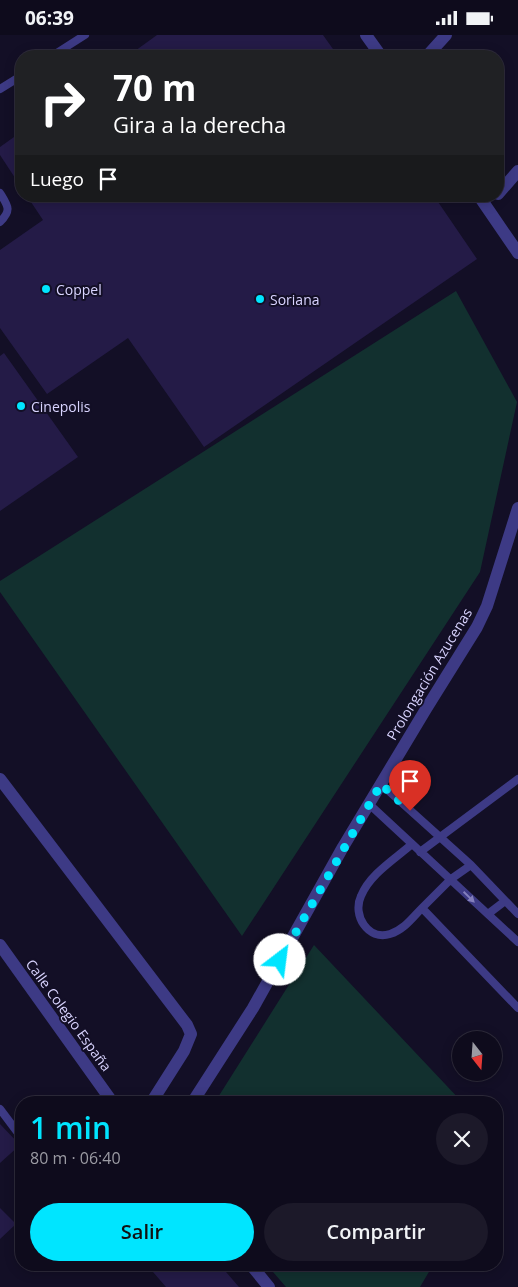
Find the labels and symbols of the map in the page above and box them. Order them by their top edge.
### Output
place label: Coppel [56,280,102,299]
marker: Coppel [40,283,52,295]
place label: Soriana [270,290,320,309]
marker: Soriana [254,293,266,305]
place label: Cinepolis [31,397,91,416]
marker: Cinepolis [15,400,27,412]
street label: Prolongación Azucenas [382,604,476,744]
pin [389,760,431,811]
one-way arrow [463,890,475,902]
position arrow [253,933,305,985]
street label: Calle Colegio España [22,955,116,1075]
north arrow [452,1031,502,1081]

